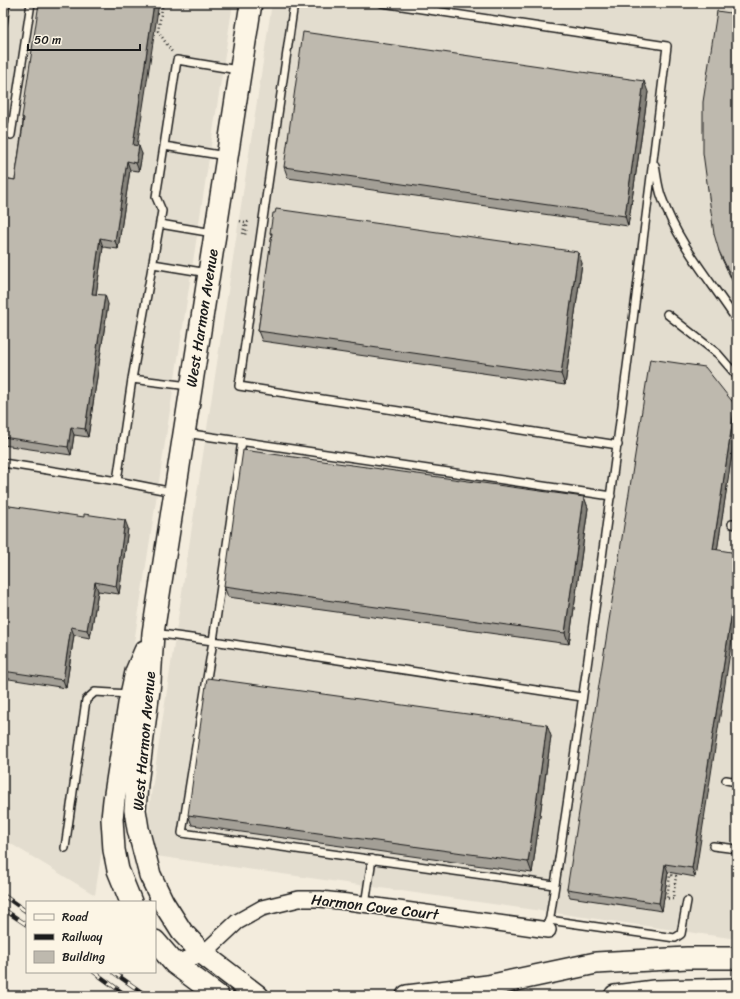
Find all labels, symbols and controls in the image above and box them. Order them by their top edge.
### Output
scale bar [28,26,140,52]
text: 50 m [34,29,61,51]
street label: West Harmon Avenue [178,247,226,389]
street label: West Harmon Avenue [125,670,163,812]
street label: Harmon Cove Court [310,886,441,928]
legend [26,901,156,973]
text: Road [62,906,89,928]
text: Railway [62,926,103,948]
text: Building [62,946,105,968]

